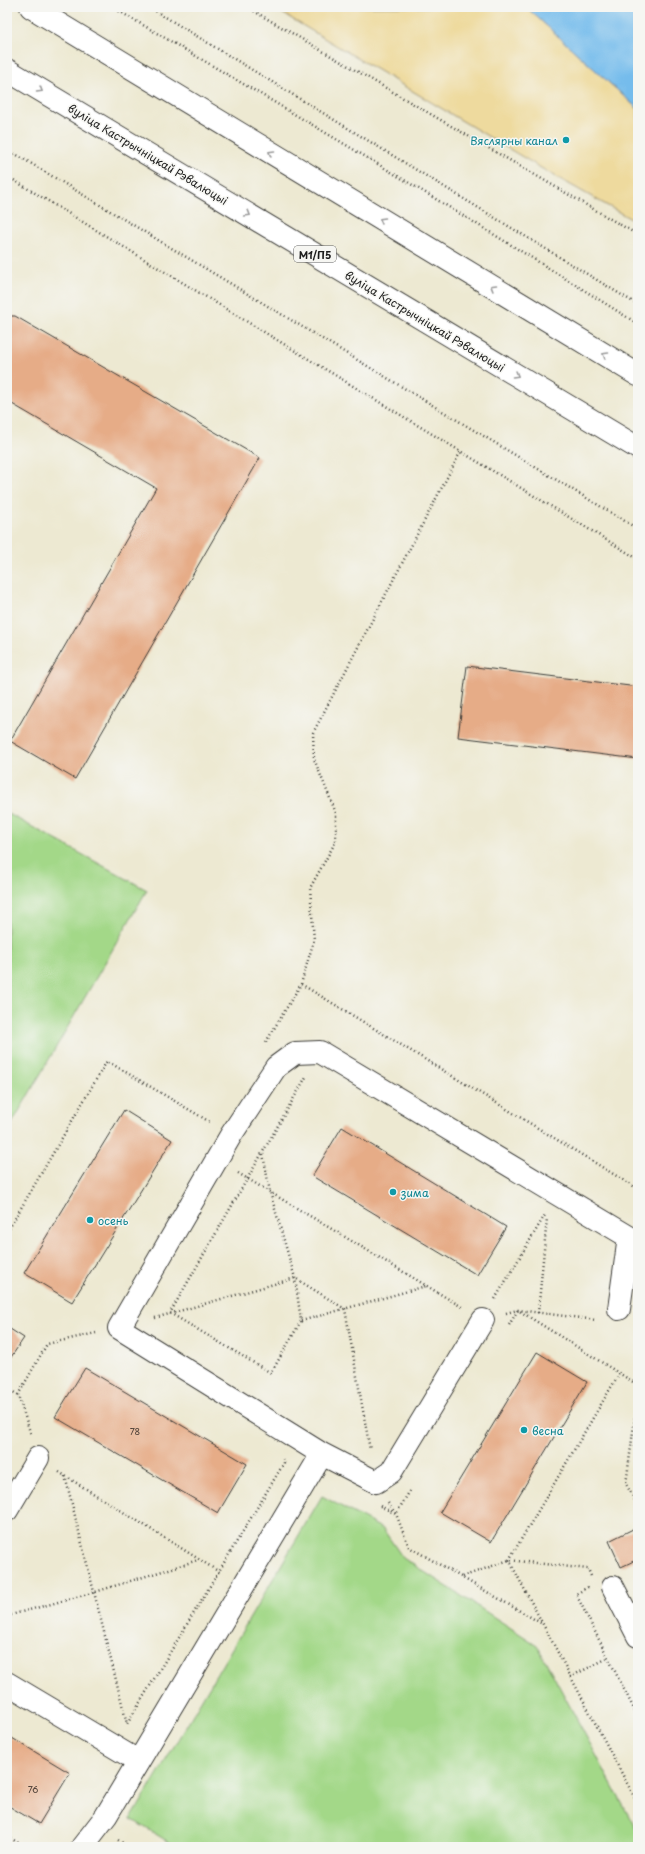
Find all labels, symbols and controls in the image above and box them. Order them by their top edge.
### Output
one-way arrow [36,85,43,92]
street label: вуліца Кастрычніцкай Рэвалюцыі [65,99,231,209]
place label: Вяслярны канал [470,132,558,149]
marker: Вяслярны канал [561,135,571,145]
one-way arrow [268,150,275,157]
one-way arrow [244,210,251,217]
one-way arrow [379,217,386,225]
road number: М1/П5 [294,246,336,262]
street label: вуліца Кастрычніцкай Рэвалюцыі [342,266,508,376]
one-way arrow [491,285,498,292]
one-way arrow [602,352,609,359]
one-way arrow [512,370,519,377]
place label: зима [400,1184,429,1201]
marker: зима [388,1187,398,1197]
place label: осень [98,1212,129,1229]
marker: осень [85,1215,95,1225]
place label: весна [532,1422,564,1439]
house number: 78 [130,1424,140,1438]
marker: весна [519,1425,529,1435]
house number: 76 [28,1782,38,1796]

